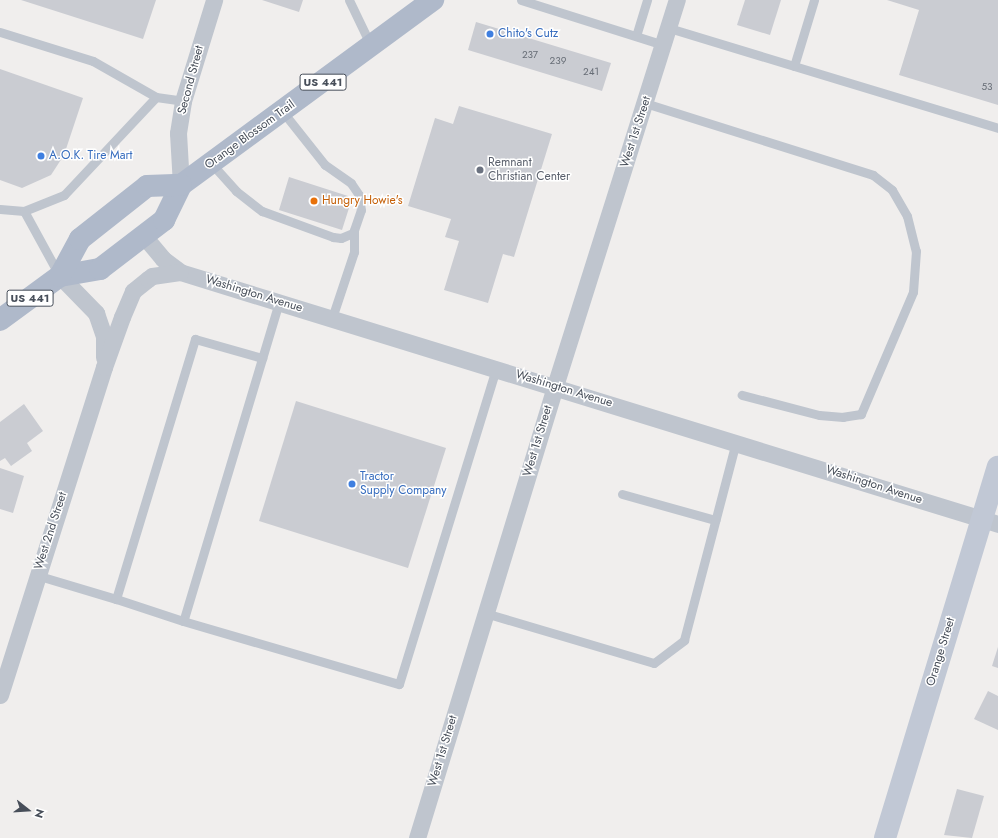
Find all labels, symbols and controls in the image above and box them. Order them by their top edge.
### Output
place label: Chito's Cutz [498,27,558,41]
marker: Chito's Cutz [485,29,495,39]
street label: Second Street [175,44,207,116]
house number: 237 [522,49,538,61]
house number: 239 [550,55,566,67]
house number: 241 [583,66,599,78]
road number: US 441 [299,73,347,91]
house number: 53 [981,81,993,93]
street label: West 1st Street [618,95,654,169]
street label: Orange Blossom Trail [202,97,298,173]
place label: A.O.K. Tire Mart [49,149,132,163]
marker: A.O.K. Tire Mart [36,151,46,161]
place label: Remnant Christian Center [488,156,570,184]
marker: Remnant Christian Center [475,165,485,175]
place label: Hungry Howie's [322,194,402,208]
marker: Hungry Howie's [309,196,319,206]
street label: Washington Avenue [204,272,304,316]
road number: US 441 [6,289,54,307]
street label: Washington Avenue [514,367,614,411]
street label: West 1st Street [520,404,556,478]
street label: Washington Avenue [824,463,924,507]
place label: Tractor Supply Company [360,470,446,498]
marker: Tractor Supply Company [347,479,357,489]
street label: West 2nd Street [32,490,70,572]
street label: Orange Street [924,616,958,688]
street label: West 1st Street [425,714,461,788]
north arrow [8,790,48,830]
text: N [31,807,48,820]

